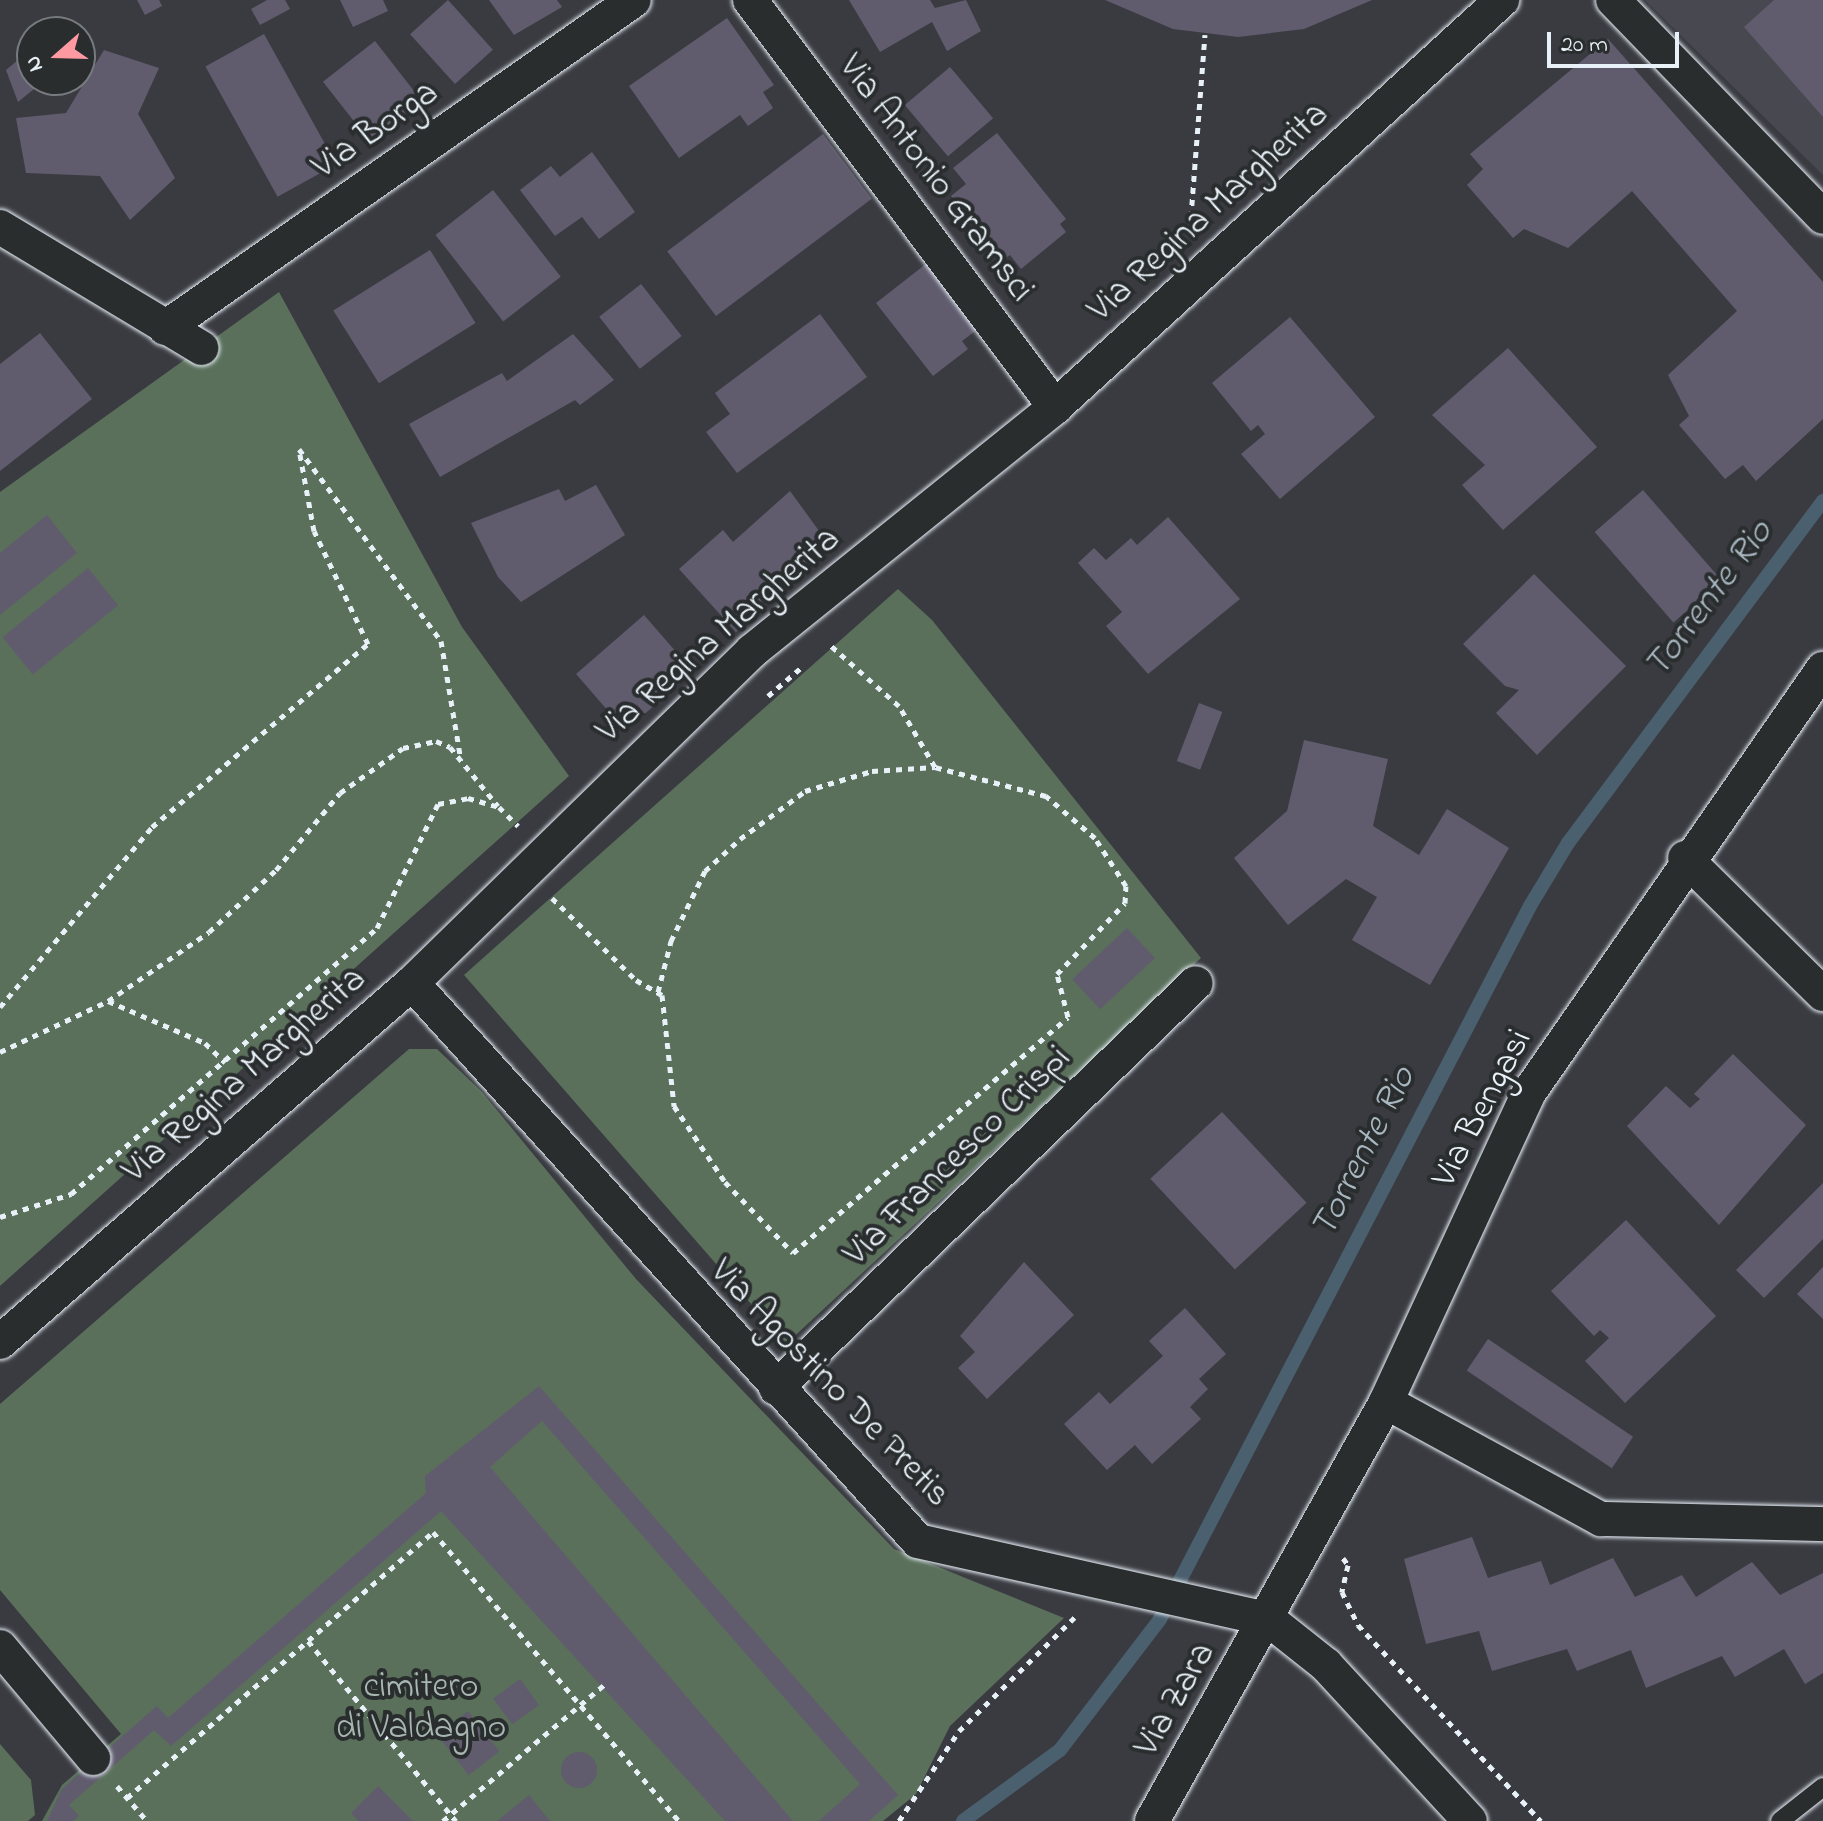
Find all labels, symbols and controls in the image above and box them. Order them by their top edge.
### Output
north arrow [16,16,96,96]
scale bar [1551,16,1683,66]
text: 20 m [1561,28,1608,63]
street label: Via Antonio Gramsci [828,47,1042,311]
text: N [18,51,53,76]
street label: Via Borga [305,72,447,190]
street label: Via Regina Margherita [1080,94,1338,332]
water label: Torrente Rio [1636,512,1784,688]
street label: Via Regina Margherita [589,519,849,753]
street label: Via Regina Margherita [115,959,375,1193]
street label: Via Bengasi [1424,1023,1542,1195]
street label: Via Francesco Crispi [836,1038,1080,1276]
water label: Torrente Rio [1302,1060,1428,1246]
street label: Via Agostino De Pretis [700,1251,958,1517]
street label: Via Zara [1126,1635,1226,1765]
park label: cimitero di Valdagno [336,1665,506,1750]

